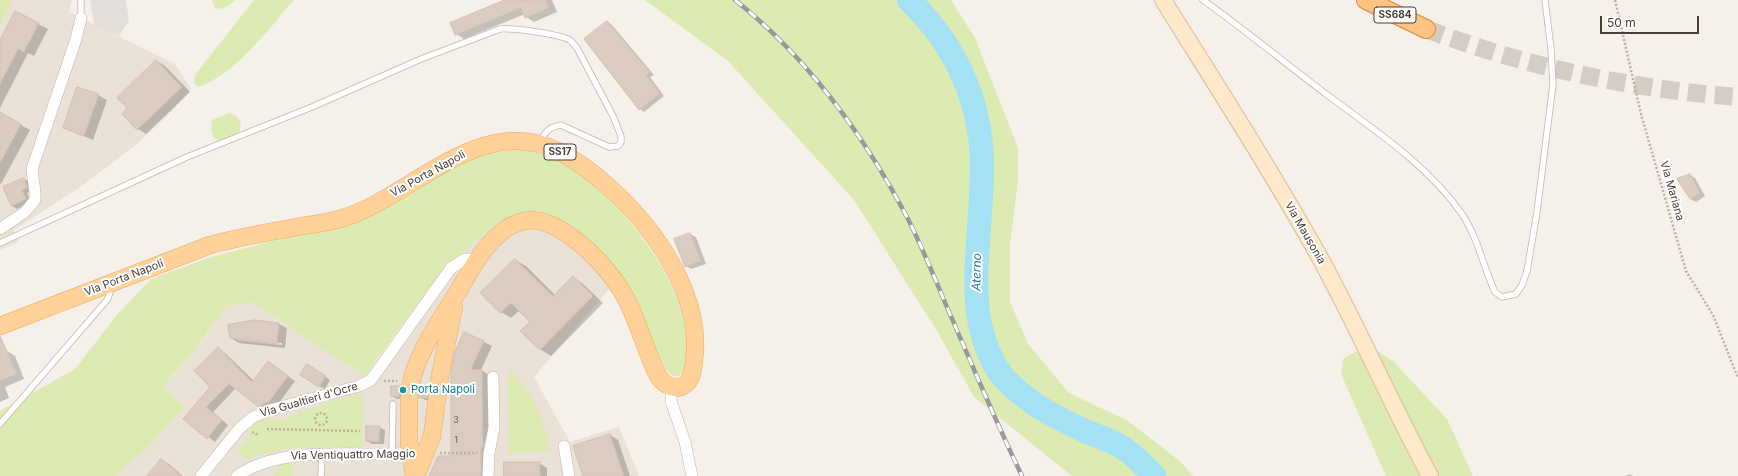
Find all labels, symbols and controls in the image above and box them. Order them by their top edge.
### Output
road number: SS684 [1374,7,1416,23]
scale bar [1602,8,1701,34]
text: 50 m [1607,15,1636,30]
road number: SS17 [544,144,576,160]
street label: Via Porta Napoli [388,148,468,200]
street label: Via Mariana [1657,160,1687,222]
street label: Via Mausonia [1282,199,1328,267]
water label: Aterno [969,253,985,291]
street label: Via Porta Napoli [83,257,165,299]
street label: Via Gualtieri d'Ocre [259,380,359,420]
place label: Porta Napoli [411,383,475,397]
marker: Porta Napoli [398,385,408,395]
house number: 3 [453,415,459,425]
house number: 1 [454,435,458,445]
street label: Via Ventiquattro Maggio [291,447,415,463]

